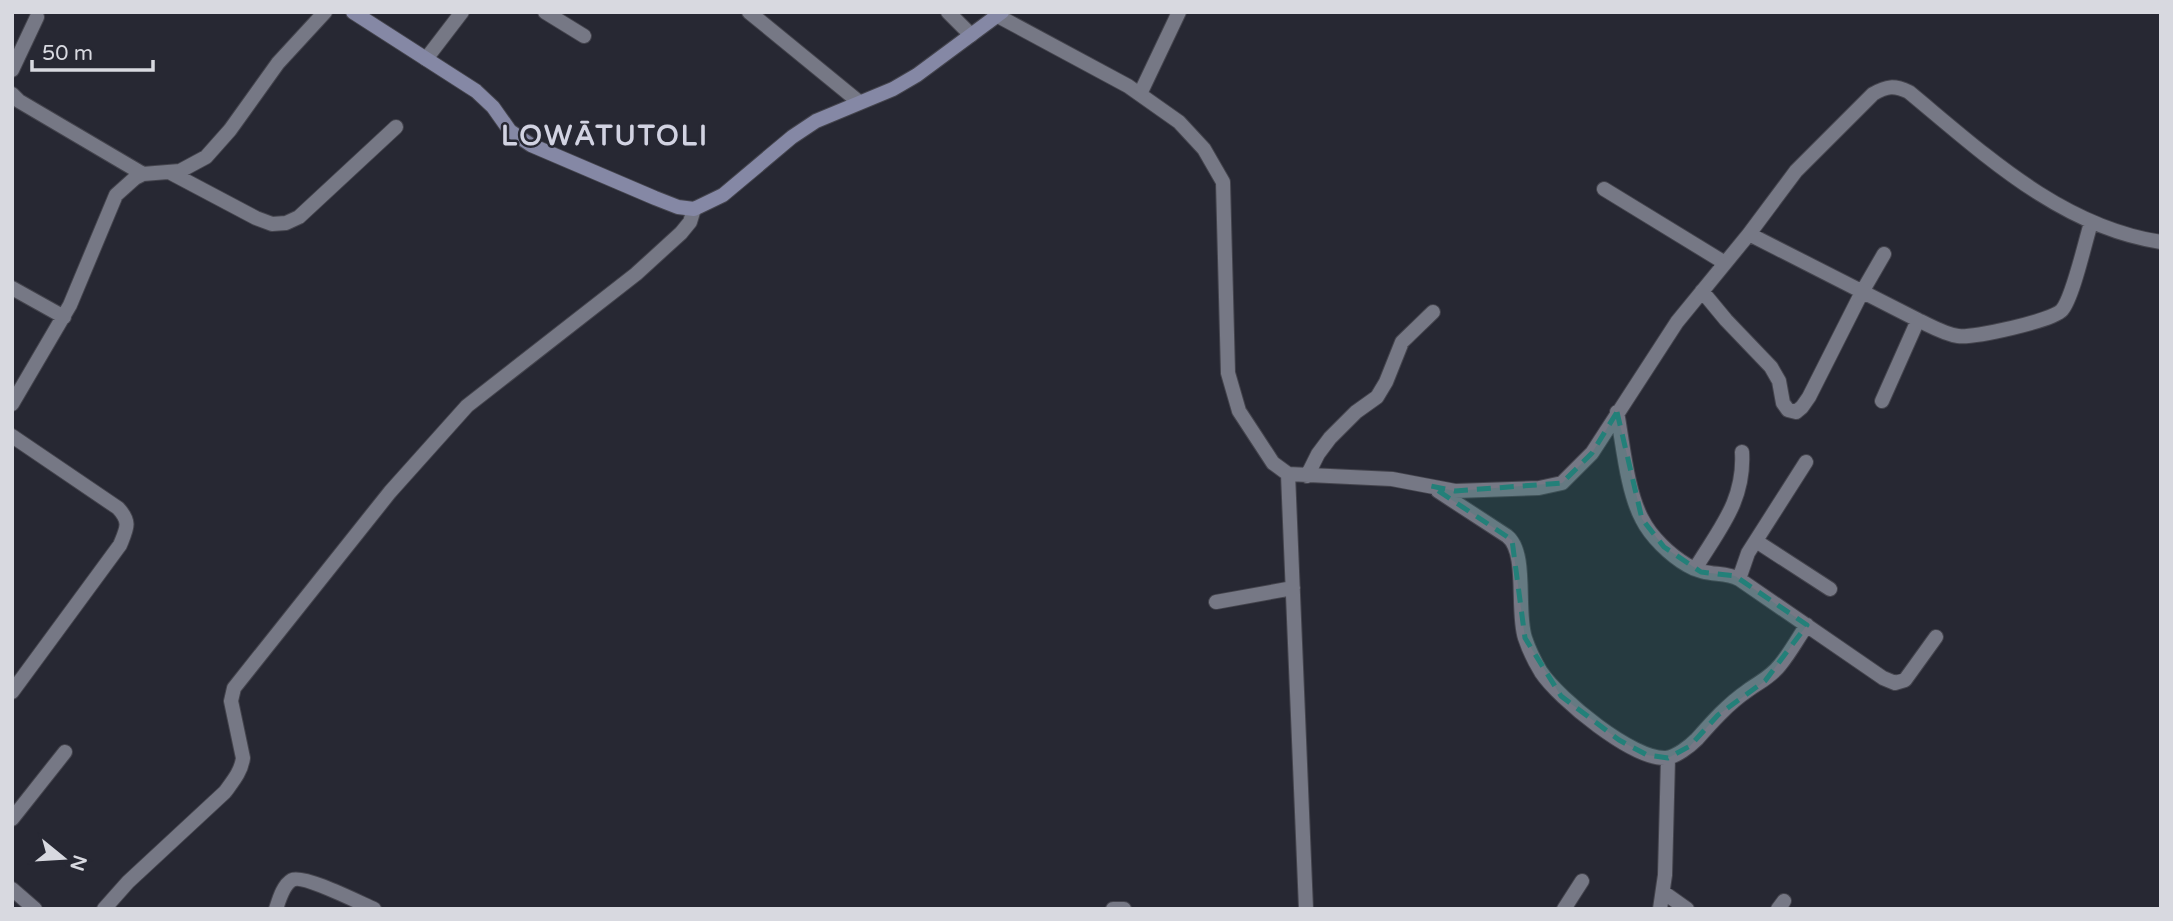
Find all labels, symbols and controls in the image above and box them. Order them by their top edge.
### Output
scale bar [32,28,152,72]
text: 50 m [42,41,93,66]
district label: LOWĀTUTOLI [501,119,709,153]
north arrow [28,823,98,893]
text: N [65,852,91,874]

